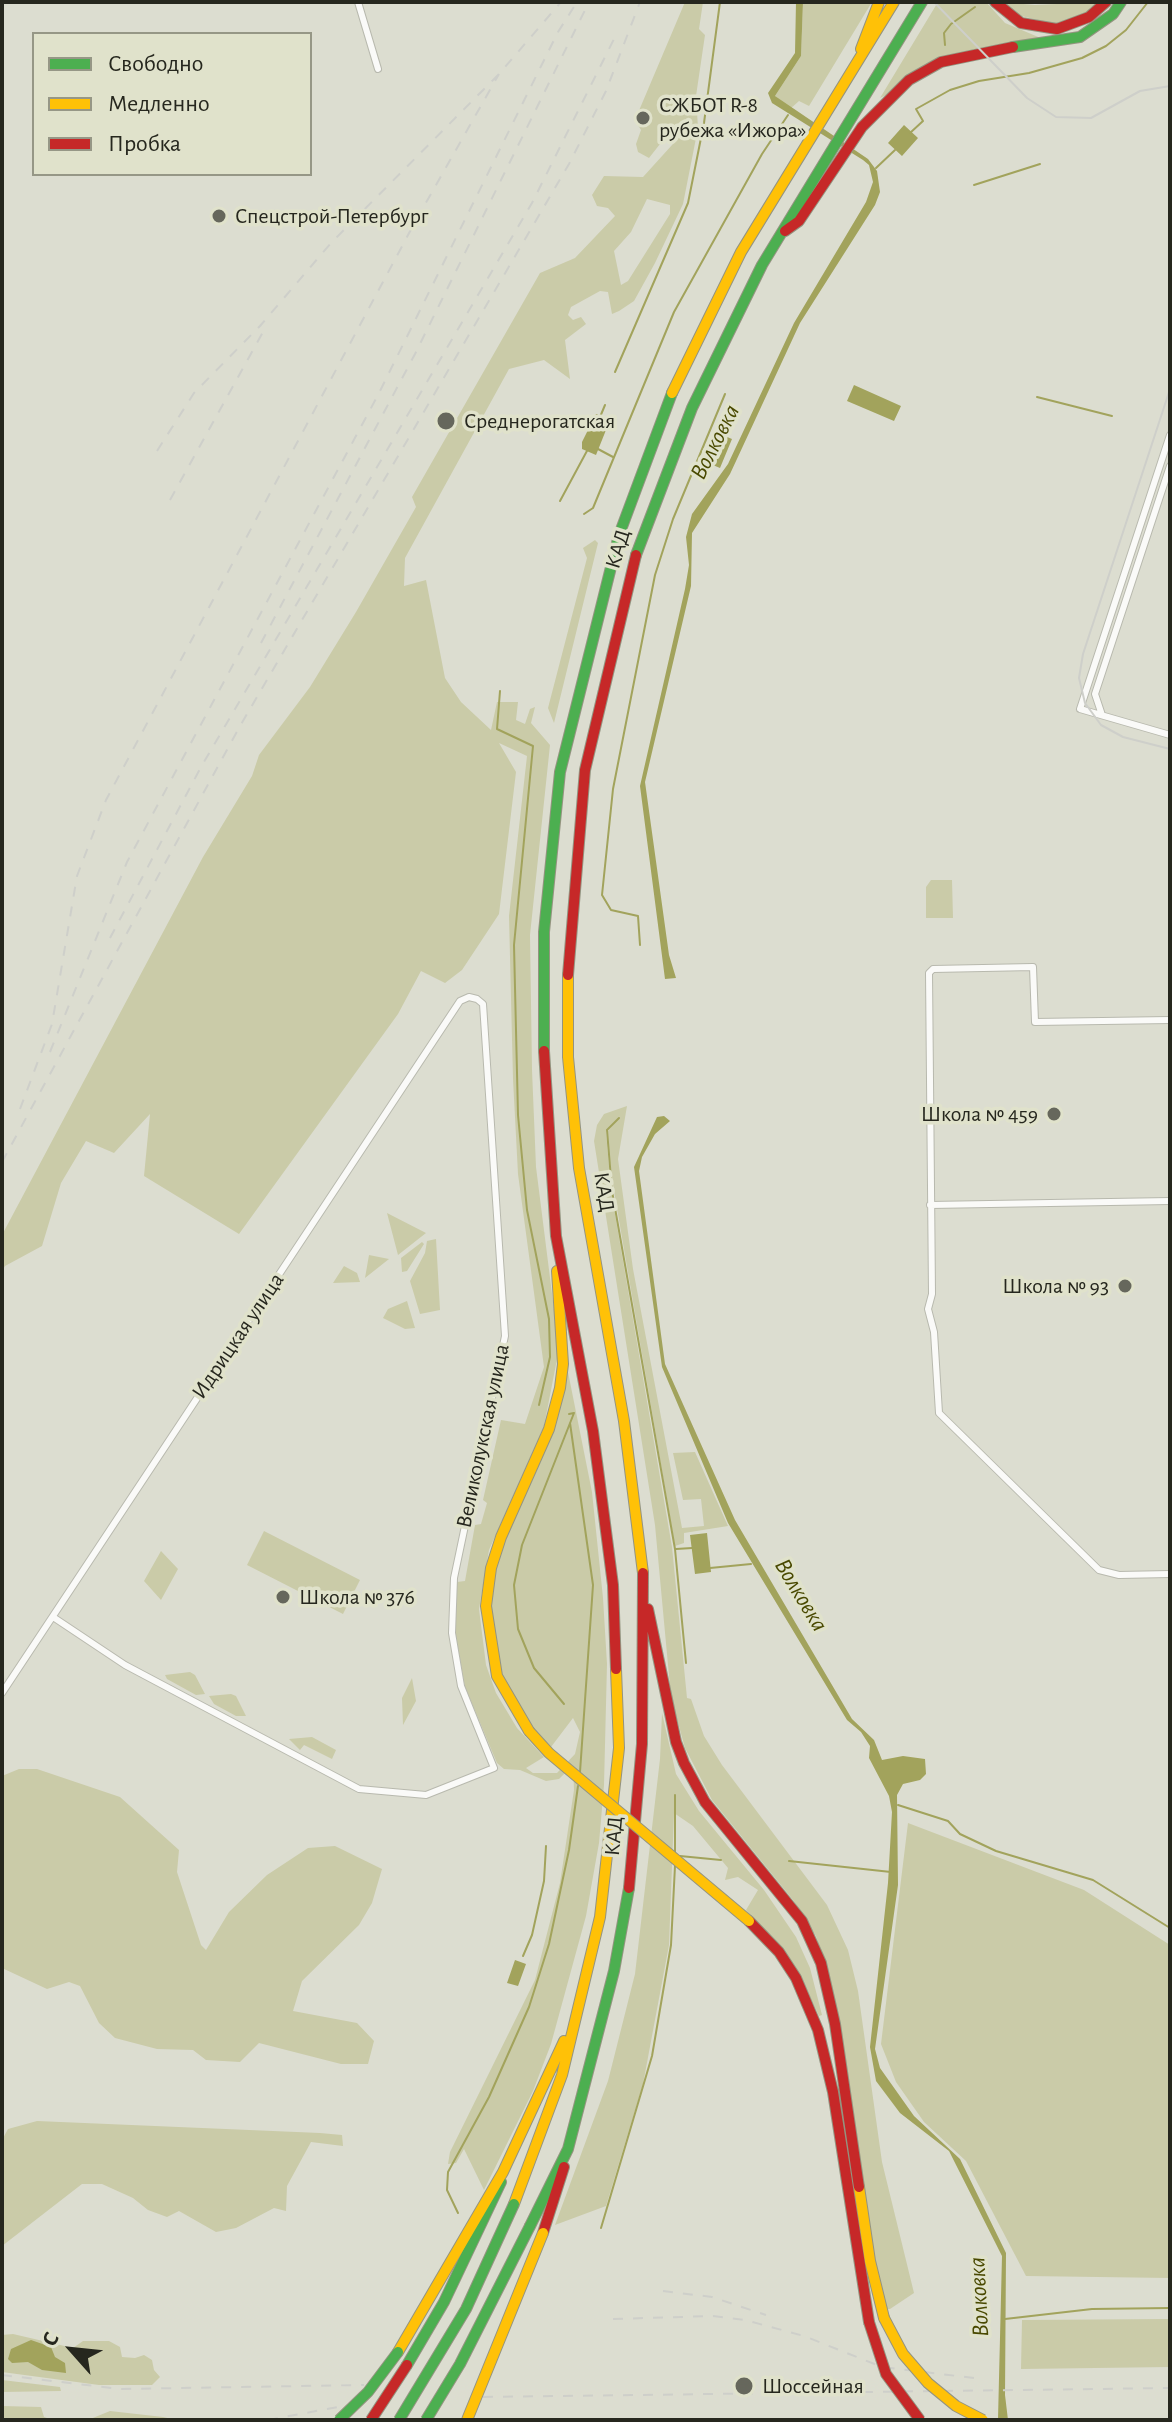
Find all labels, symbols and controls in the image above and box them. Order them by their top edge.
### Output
legend [32,32,312,176]
text: Свободно [108,52,203,76]
text: Медленно [108,92,210,116]
place label: СЖБОТ R-8 рубежа «Ижора» [659,92,807,144]
marker: СЖБОТ R-8 рубежа «Ижора» [634,109,652,127]
text: Пробка [108,132,181,156]
place label: Спецстрой-Петербург [235,203,428,229]
marker: Спецстрой-Петербург [210,207,228,225]
water label: Волковка [684,400,746,484]
place label: Среднерогатская [464,408,615,434]
marker: Среднерогатская [435,410,457,432]
street label: КАД [600,526,636,572]
place label: Школа № 459 [921,1101,1038,1127]
marker: Школа № 459 [1045,1105,1063,1123]
street label: КАД [588,1170,620,1214]
street label: Идрицкая улица [186,1268,290,1404]
place label: Школа № 93 [1002,1273,1109,1299]
marker: Школа № 93 [1116,1277,1134,1295]
street label: Великолукская улица [451,1342,515,1530]
water label: Волковка [768,1553,834,1637]
place label: Школа № 376 [299,1584,415,1610]
marker: Школа № 376 [274,1588,292,1606]
street label: КАД [599,1815,629,1857]
water label: Волковка [963,2256,995,2338]
north arrow [32,2310,112,2390]
text: С [38,2329,63,2350]
place label: Шоссейная [762,2373,864,2399]
marker: Шоссейная [733,2375,755,2397]

